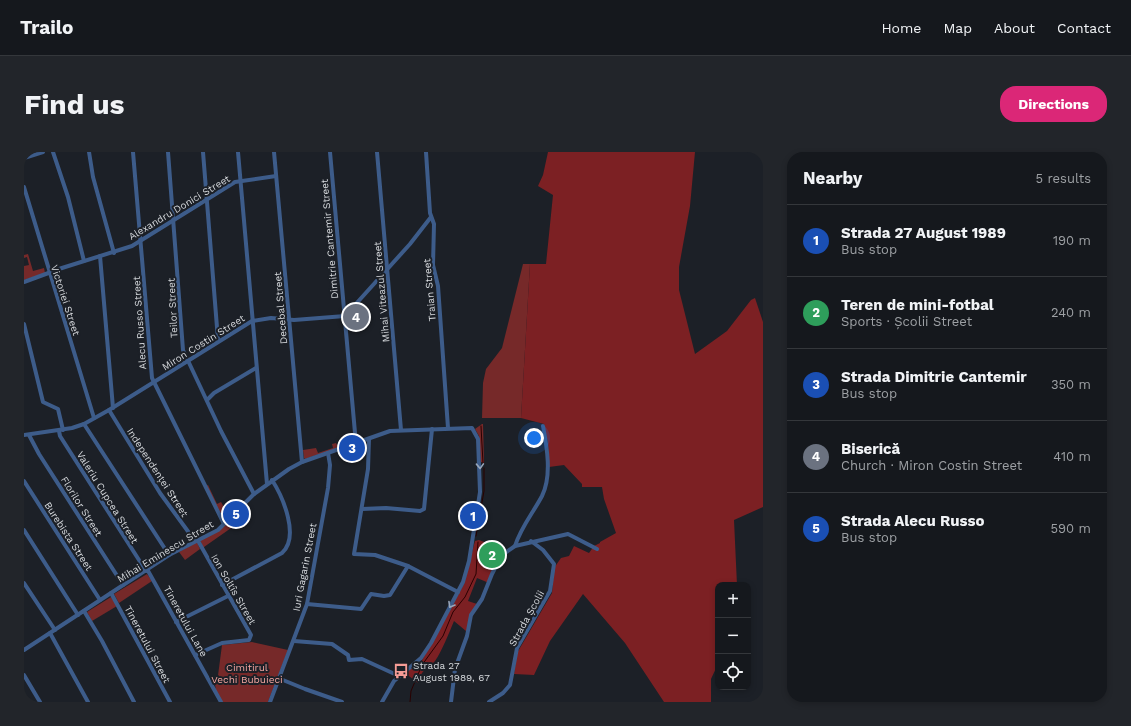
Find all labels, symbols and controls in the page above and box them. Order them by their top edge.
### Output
text: Trailo [20,16,73,39]
text: Home [881,20,921,36]
text: Map [943,20,972,36]
text: About [994,20,1035,36]
text: Contact [1057,20,1111,36]
button: Directions [1000,86,1107,122]
text: Find us [24,88,124,121]
text: Nearby [803,168,862,188]
text: 5 results [1036,171,1091,186]
street label: Alexandru Donici Street [127,172,233,242]
street label: Dimitrie Cantemir Street [319,178,340,299]
text: Strada 27 August 1989 [841,224,1006,242]
text: 1 [813,233,819,248]
text: 190 m [1053,233,1091,248]
street label: Mihai Viteazul Street [372,240,391,343]
text: Bus stop [841,242,897,257]
street label: Traian Street [421,257,438,322]
street label: Victoriei Street [49,263,82,338]
street label: Decebal Street [272,271,289,345]
street label: Alecu Russo Street [131,275,148,370]
street label: Teilor Street [165,277,180,338]
text: Teren de mini-fotbal [841,296,994,314]
pin: 4 [343,302,369,332]
text: 2 [812,305,820,320]
text: 240 m [1051,305,1091,320]
street label: Miron Costin Street [160,312,247,372]
text: Sports · Școlii Street [841,314,972,329]
text: Strada Dimitrie Cantemir [841,368,1027,386]
text: 3 [812,377,820,392]
text: 350 m [1051,377,1091,392]
text: Bus stop [841,386,897,401]
street label: Independenței Street [125,426,191,519]
your location [524,428,544,448]
pin: 3 [339,433,365,463]
text: Biserică [841,440,900,458]
street label: Valeriu Cupcea Street [75,449,141,546]
text: 4 [812,449,820,464]
text: 410 m [1053,449,1091,464]
text: Church · Miron Costin Street [841,458,1022,473]
one-way arrow [476,463,484,469]
street label: Florilor Street [59,474,105,539]
pin: 5 [223,499,249,529]
street label: Burebista Street [42,500,95,573]
pin: 1 [460,501,486,531]
text: Strada Alecu Russo [841,512,984,530]
street label: Mihai Eminescu Street [115,518,216,585]
street label: Iuri Gagarin Street [291,521,319,612]
text: 5 [812,521,820,536]
text: 590 m [1051,521,1091,536]
text: Bus stop [841,530,897,545]
pin: 2 [479,540,505,570]
street label: Ion Soltîs Street [209,552,259,627]
map controls [715,582,751,690]
button: + [715,582,751,618]
street label: Tineretului Lane [162,584,210,659]
street label: Strada Școlii [507,589,546,648]
one-way arrow [448,601,455,608]
street label: Tineretului Street [123,604,173,685]
button: − [715,618,751,654]
button: locate [715,654,751,690]
place label: Strada 27 August 1989, 67 [413,660,490,683]
park label: Cimitirul Vechi Bubuieci [211,662,283,685]
bus stop icon: Strada 27 August 1989, 67 [392,662,410,680]

